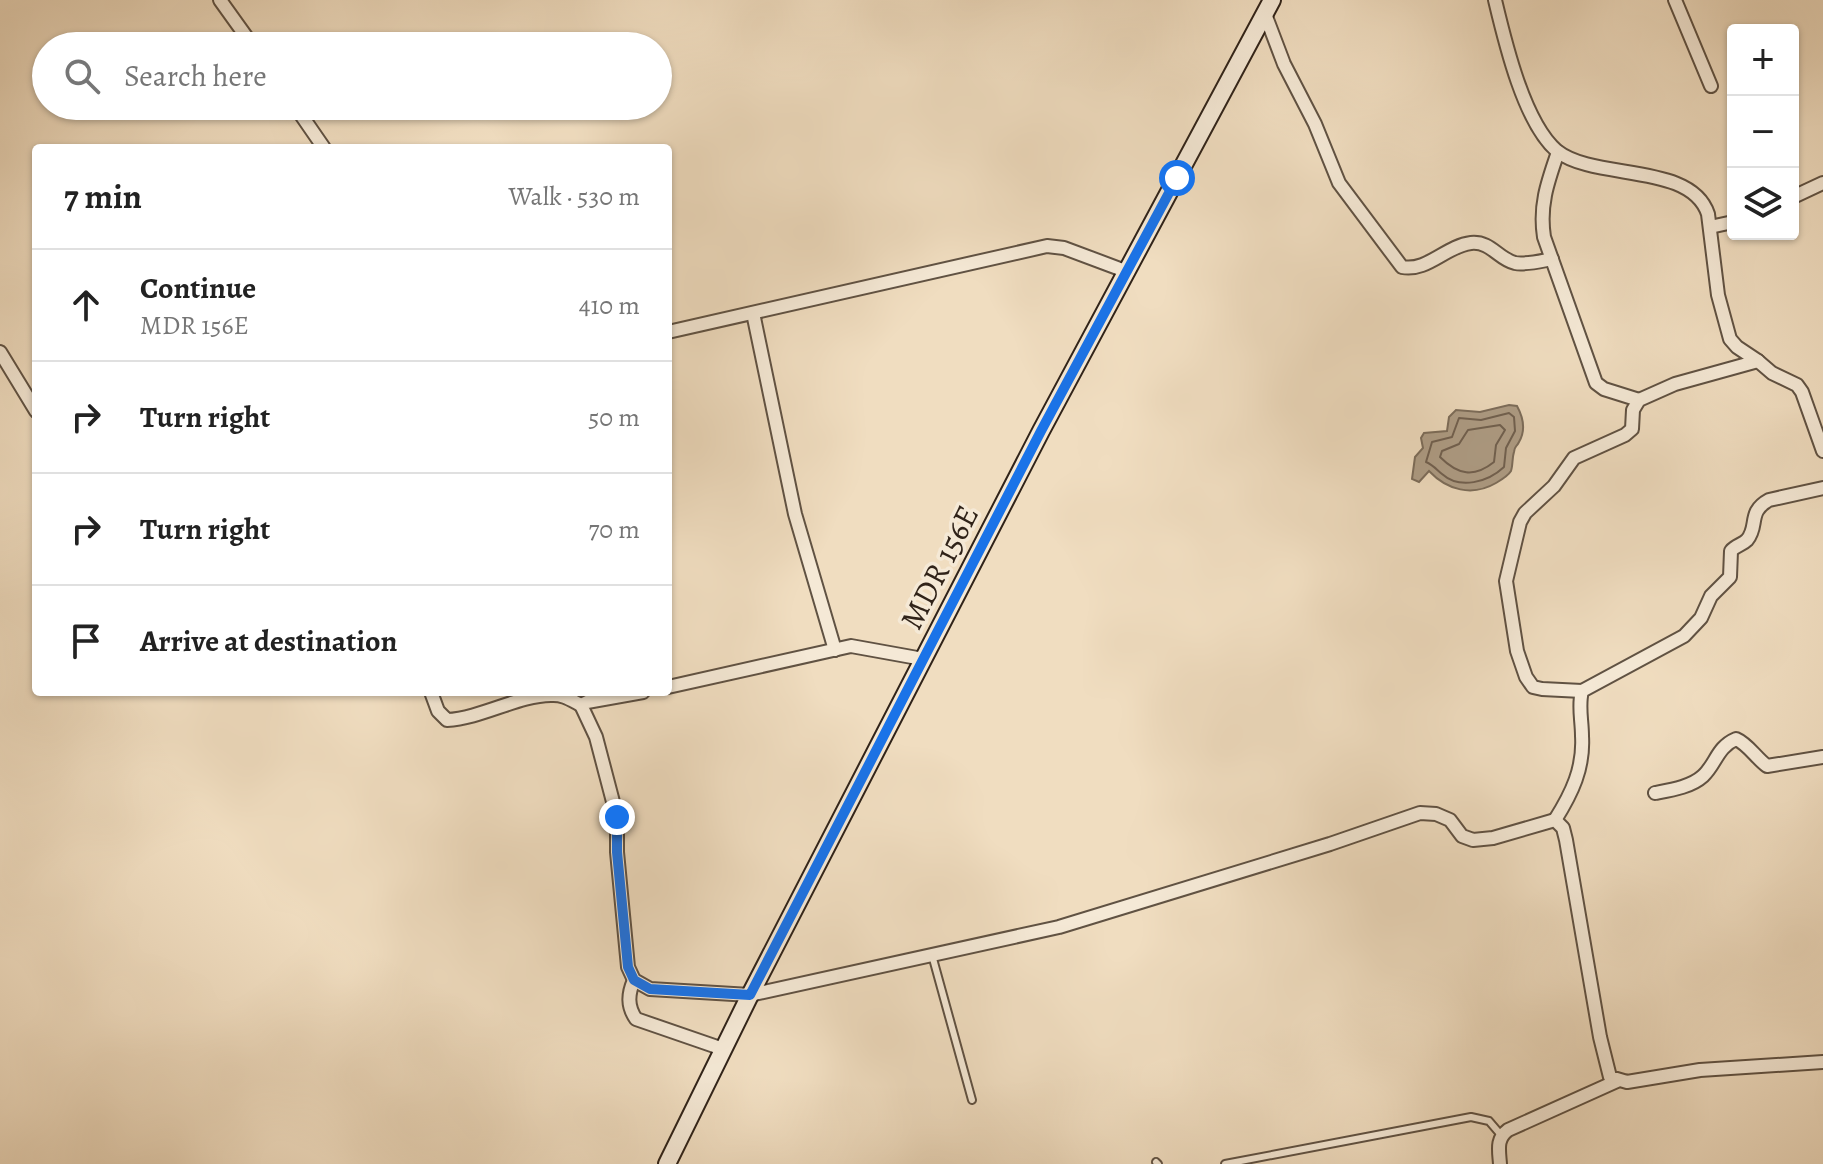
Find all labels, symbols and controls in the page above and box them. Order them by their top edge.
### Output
map controls [1727,24,1799,240]
button: + [1727,24,1799,96]
search box [32,32,672,120]
icon: search [60,54,104,98]
text: Search here [124,56,267,96]
button: − [1727,96,1799,168]
route start [1159,160,1195,196]
button: layers [1727,168,1799,240]
text: 7 min [64,173,142,220]
text: Walk · 530 m [508,179,640,214]
text: Continue [140,268,256,308]
icon: ahead [64,283,108,327]
text: 410 m [579,288,640,323]
text: MDR 156E [140,308,249,343]
icon: right [64,395,108,439]
text: Turn right [140,397,270,437]
text: 50 m [588,400,640,435]
street label: MDR 156E [889,497,989,637]
icon: right [64,507,108,551]
text: Turn right [140,509,270,549]
text: 70 m [588,512,640,547]
icon: arrive [64,619,108,663]
text: Arrive at destination [140,621,397,661]
route end [599,799,635,835]

